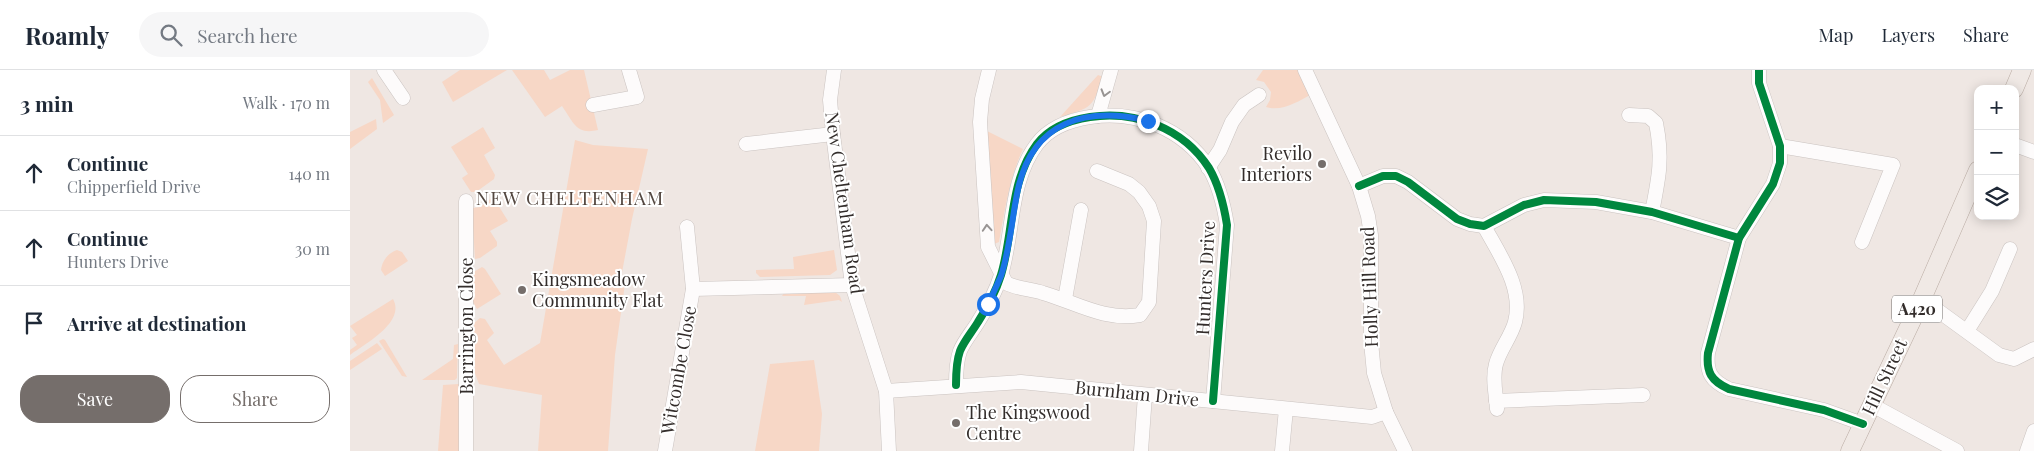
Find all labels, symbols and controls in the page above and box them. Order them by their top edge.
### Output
search box [139,12,489,57]
text: Roamly [25,19,109,51]
icon: search [157,21,185,49]
text: Search here [197,22,298,48]
text: Map [1818,23,1853,47]
text: Layers [1881,23,1935,47]
text: Share [1963,23,2009,47]
map controls [1974,85,2019,220]
button: + [1974,85,2019,130]
one-way arrow [1100,88,1110,96]
text: 3 min [20,89,74,117]
text: Walk · 170 m [243,92,330,113]
street label: New Cheltenham Road [820,110,870,296]
route end [1137,110,1160,133]
button: − [1974,130,2019,175]
place label: Revilo Interiors [1240,141,1312,186]
text: Continue [67,150,148,176]
marker: Revilo Interiors [1316,158,1328,170]
icon: ahead [20,159,48,187]
text: 140 m [288,163,330,184]
button: layers [1974,175,2019,220]
text: Chipperfield Drive [67,176,201,197]
district label: NEW CHELTENHAM [476,184,664,210]
street label: Hunters Drive [1190,220,1220,336]
one-way arrow [982,224,993,232]
text: Continue [67,225,148,251]
street label: Holly Hill Road [1355,226,1383,348]
icon: ahead [20,234,48,262]
text: 30 m [295,238,330,259]
text: Hunters Drive [67,251,169,272]
street label: Barrington Close [454,257,478,395]
place label: Kingsmeadow Community Flat [532,267,663,312]
marker: Kingsmeadow Community Flat [516,284,528,296]
route start [977,293,1000,316]
road number: A420 [1892,295,1942,322]
street label: Witcombe Close [655,304,701,437]
icon: arrive [20,309,48,337]
text: Arrive at destination [67,310,247,336]
street label: Hill Street [1856,334,1913,419]
button: Save [20,375,170,423]
button: Share [180,375,330,423]
street label: Burnham Drive [1074,375,1200,411]
place label: The Kingswood Centre [966,400,1091,445]
marker: The Kingswood Centre [950,417,962,429]

